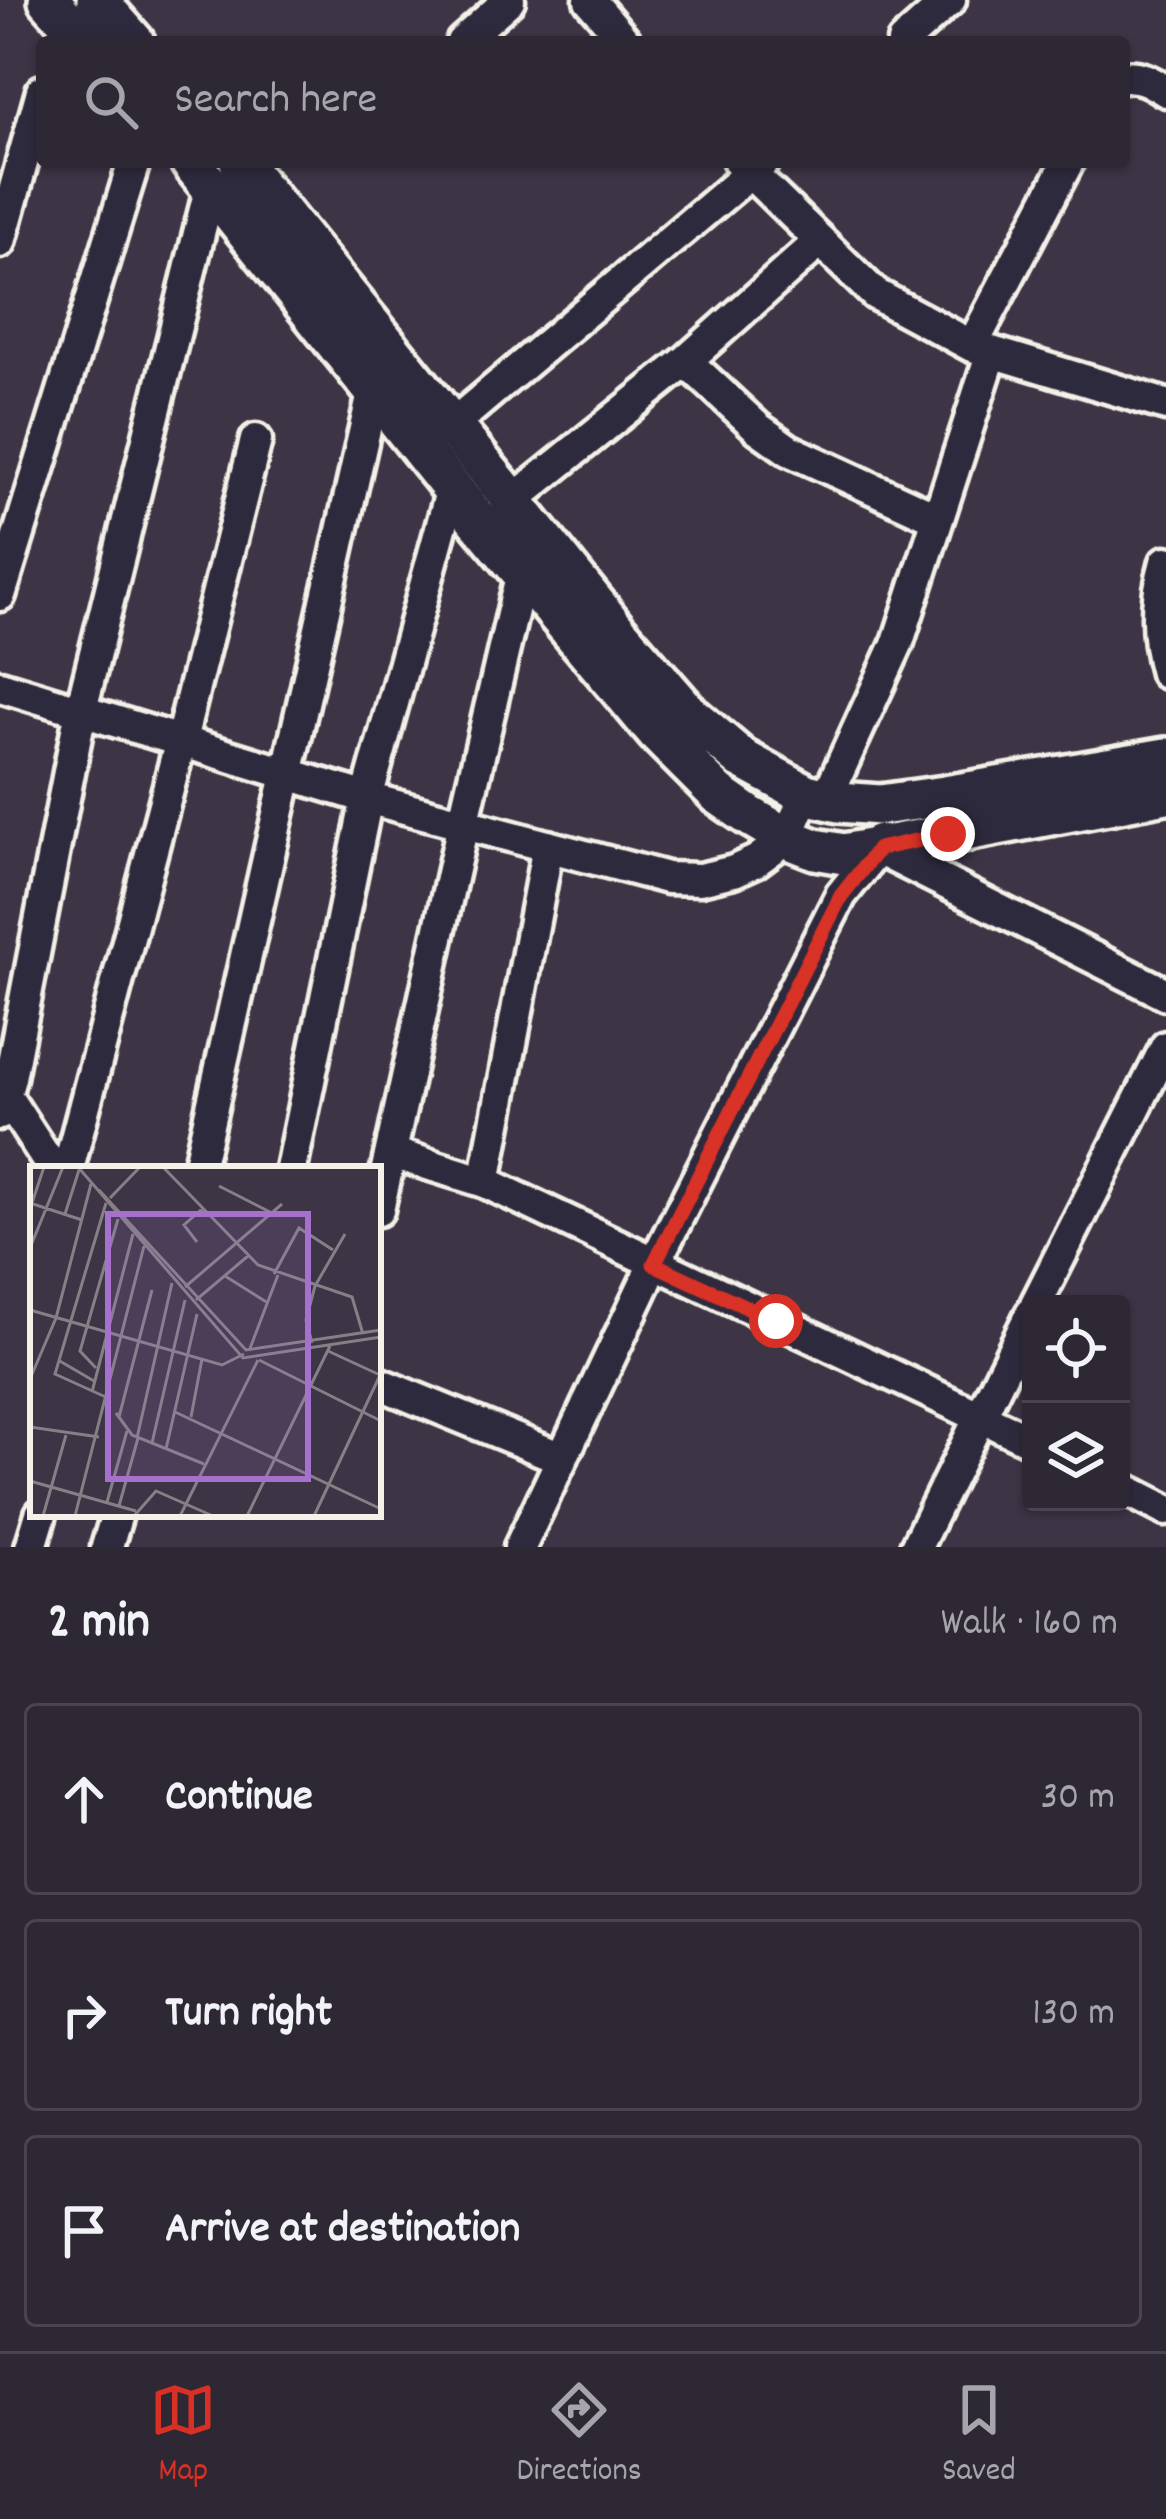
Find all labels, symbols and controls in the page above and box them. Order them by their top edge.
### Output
search box [36,36,1130,168]
icon: search [78,69,144,135]
text: Search here [174,70,377,134]
route end [921,807,975,861]
inset map [30,1166,381,1517]
route start [749,1294,803,1348]
map controls [1022,1295,1130,1511]
button: locate [1022,1295,1130,1403]
button: layers [1022,1403,1130,1511]
text: 2 min [48,1589,150,1661]
text: Walk · 160 m [941,1598,1118,1653]
icon: ahead [51,1766,117,1832]
text: Continue [165,1767,313,1831]
text: 30 m [1041,1772,1115,1827]
icon: right [51,1982,117,2048]
text: Turn right [165,1983,332,2047]
text: 130 m [1032,1988,1115,2043]
icon: arrive [51,2198,117,2264]
text: Arrive at destination [165,2199,520,2263]
tab: Map [150,2377,216,2496]
tab: Directions [517,2377,642,2496]
tab: Saved [942,2377,1016,2496]

